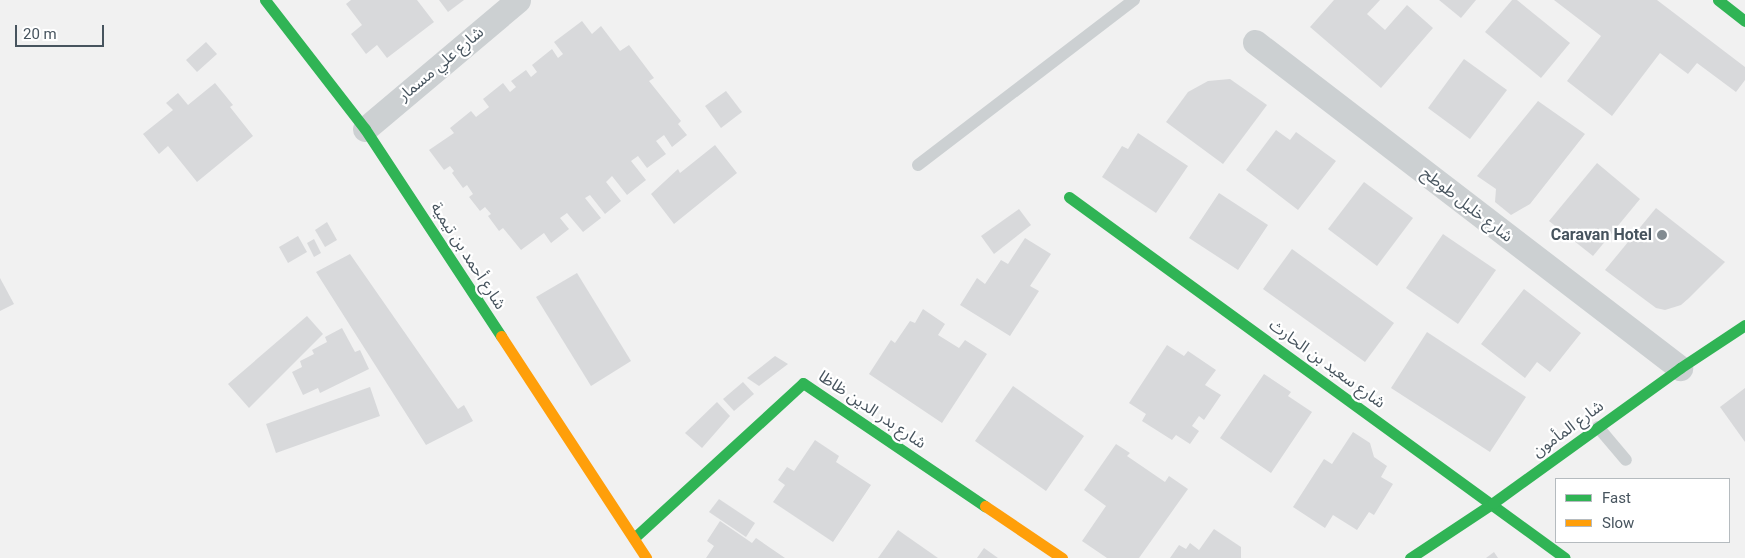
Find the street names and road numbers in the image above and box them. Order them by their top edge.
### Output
street label: شارع علي مسمار [394,23,488,105]
street label: شارع خليل طوطح [1418,163,1516,247]
street label: شارع أحمد بن تيمية [426,199,510,313]
street label: شارع سعيد بن الحارث [1265,315,1389,413]
street label: شارع بدر الدين ظاظا [815,367,929,453]
street label: شارع المأمون [1528,397,1608,461]

